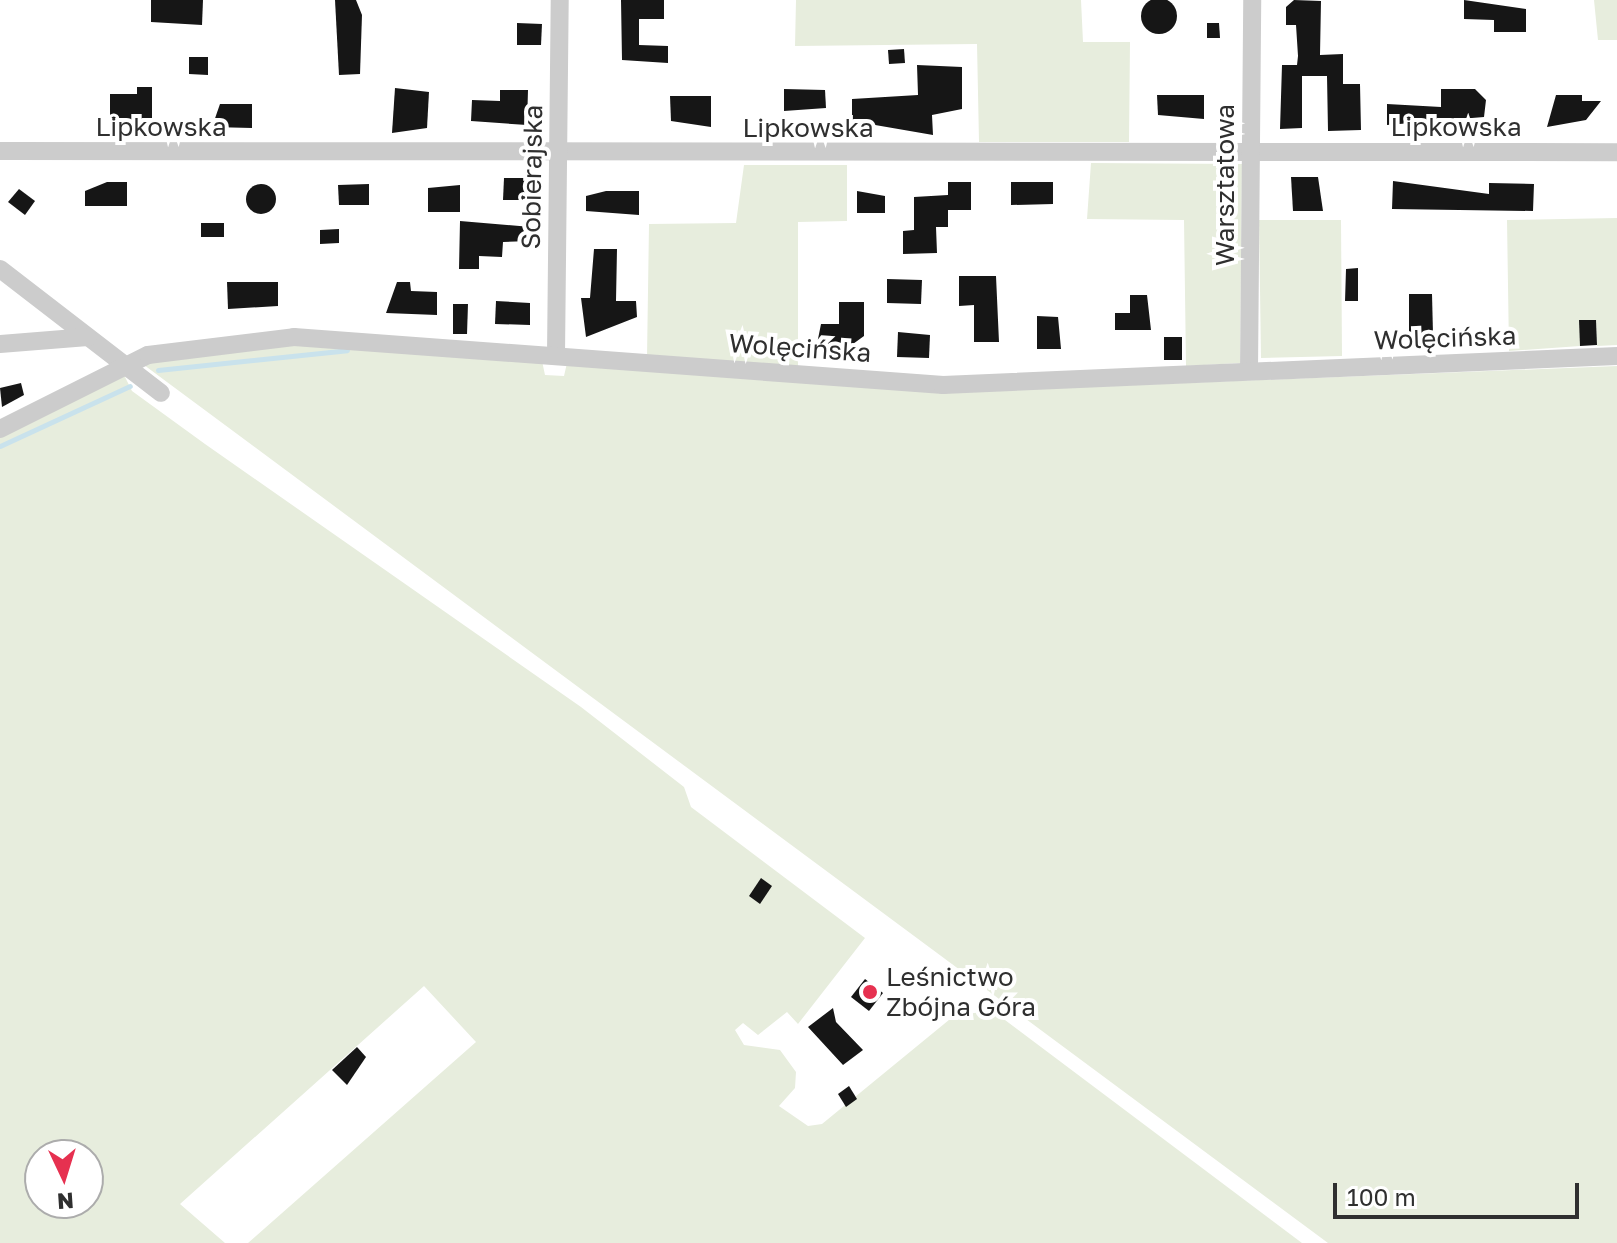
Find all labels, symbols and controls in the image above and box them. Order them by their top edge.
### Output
street label: Sobierajska [515,104,549,250]
street label: Warsztatowa [1209,104,1241,266]
street label: Lipkowska [95,111,227,143]
street label: Lipkowska [1390,111,1522,143]
street label: Lipkowska [742,112,874,144]
street label: Wolęcińska [1373,320,1517,356]
street label: Wolęcińska [728,327,872,369]
place label: Leśnictwo Zbójna Góra [886,961,1036,1022]
marker: Leśnictwo Zbójna Góra [861,983,879,1001]
north arrow [24,1139,104,1219]
scale bar [1337,1167,1583,1217]
text: 100 m [1347,1182,1416,1211]
text: N [56,1187,75,1215]

